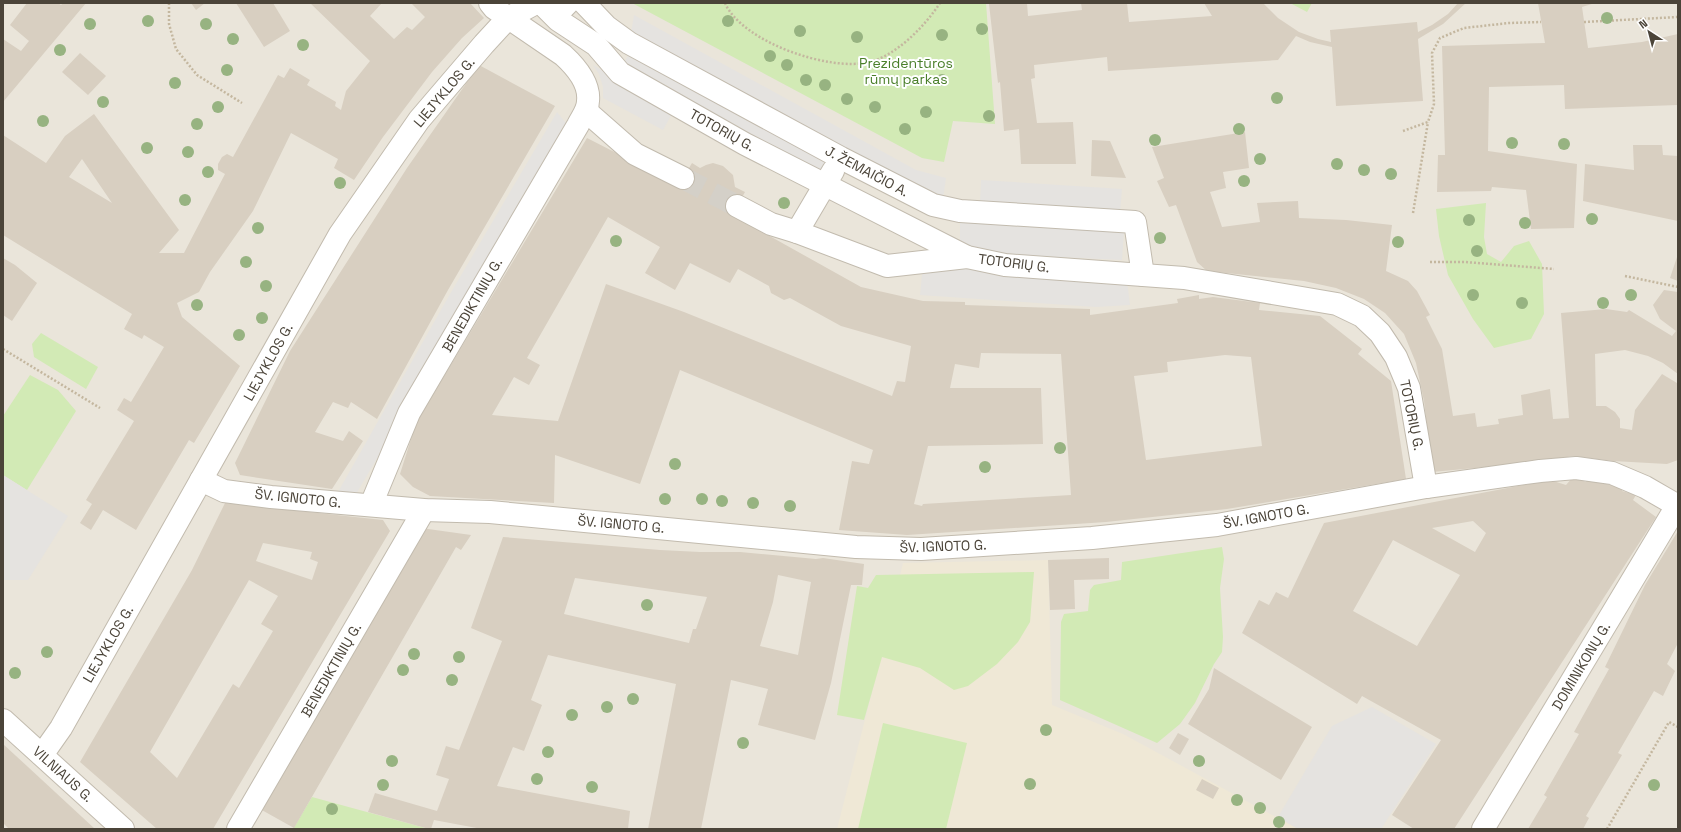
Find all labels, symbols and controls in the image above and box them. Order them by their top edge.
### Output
north arrow [1629,12,1669,52]
text: N [1636,16,1650,32]
street label: LIEJYKLOS G. [409,53,479,131]
park label: Prezidentūros rūmų parkas [859,54,953,88]
street label: TOTORIŲ G. [686,105,758,155]
street label: J. ŽEMAIČIO A. [822,141,912,201]
street label: TOTORIŲ G. [977,250,1051,276]
street label: BENEDIKTINIŲ G. [438,255,506,355]
street label: LIEJYKLOS G. [239,320,297,404]
street label: TOTORIŲ G. [1396,378,1428,452]
street label: ŠV. IGNOTO G. [254,484,342,512]
street label: ŠV. IGNOTO G. [1222,500,1310,532]
street label: ŠV. IGNOTO G. [577,511,665,537]
street label: ŠV. IGNOTO G. [899,535,987,557]
street label: LIEJYKLOS G. [79,602,137,686]
street label: DOMINIKONŲ G. [1548,619,1614,713]
street label: BENEDIKTINIŲ G. [297,620,365,720]
street label: VILNIAUS G. [29,742,97,806]

